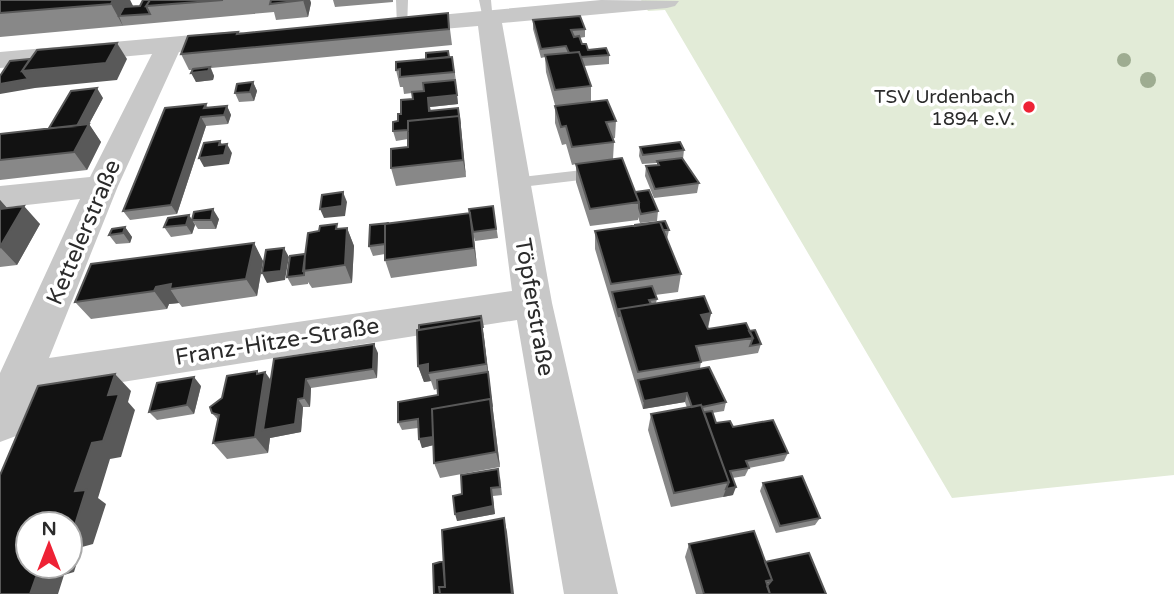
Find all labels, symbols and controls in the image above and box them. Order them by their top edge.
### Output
place label: TSV Urdenbach 1894 e.V. [874,86,1015,130]
marker: TSV Urdenbach 1894 e.V. [1021,99,1037,115]
street label: Kettelerstraße [41,156,127,309]
street label: Töpferstraße [508,236,560,378]
street label: Franz-Hitze-Straße [173,312,381,372]
north arrow [14,510,84,580]
text: N [41,518,57,540]

